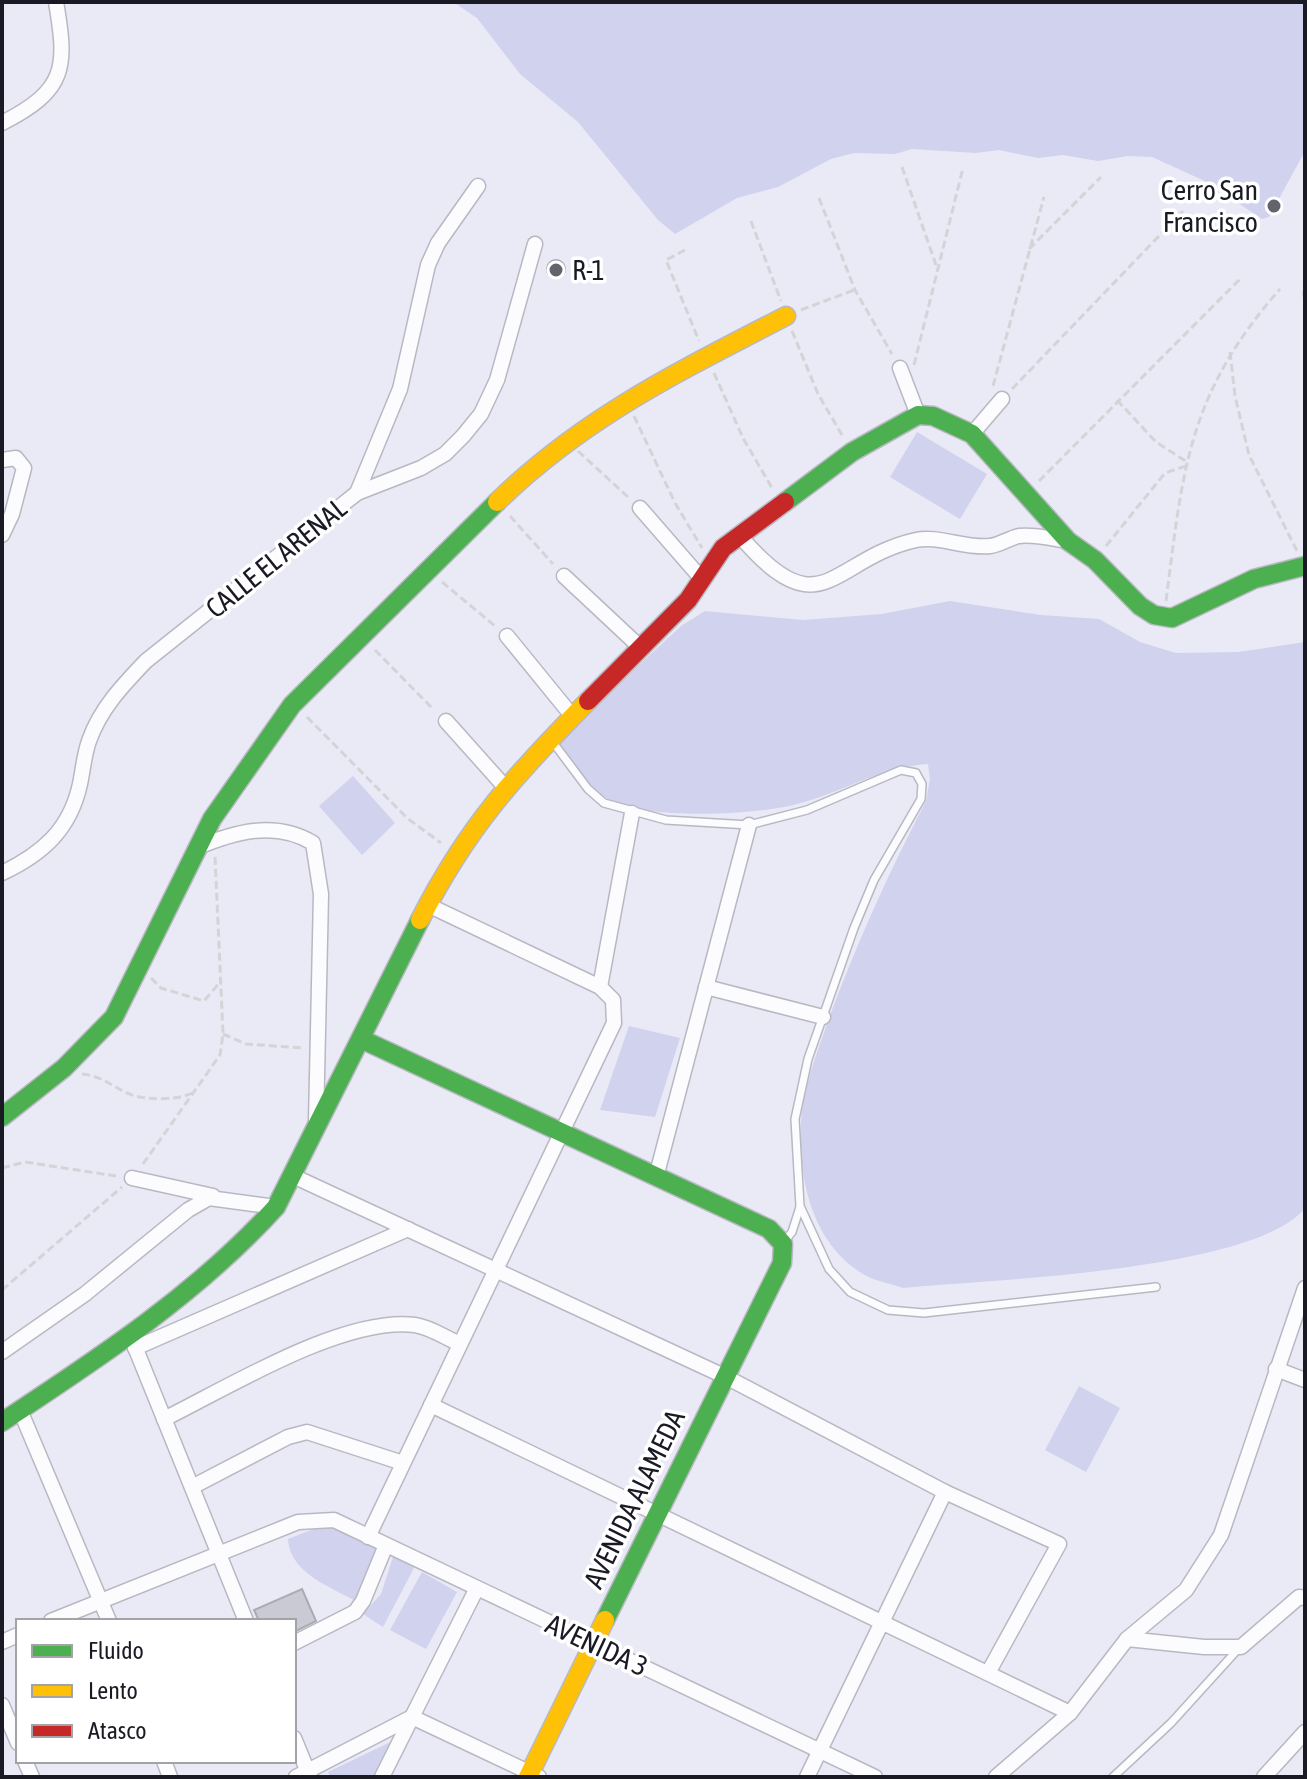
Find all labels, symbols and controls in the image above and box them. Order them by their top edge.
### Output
place label: Cerro San Francisco [1161,174,1258,238]
marker: Cerro San Francisco [1265,197,1283,215]
place label: R-1 [572,254,605,286]
marker: R-1 [547,261,565,279]
street label: CALLE EL ARENAL [199,492,353,624]
street label: AVENIDA ALAMEDA [577,1405,691,1593]
street label: AVENIDA 3 [541,1607,653,1683]
legend [16,1619,296,1763]
text: Fluido [88,1637,144,1664]
text: Lento [88,1677,138,1704]
text: Atasco [88,1717,146,1744]

